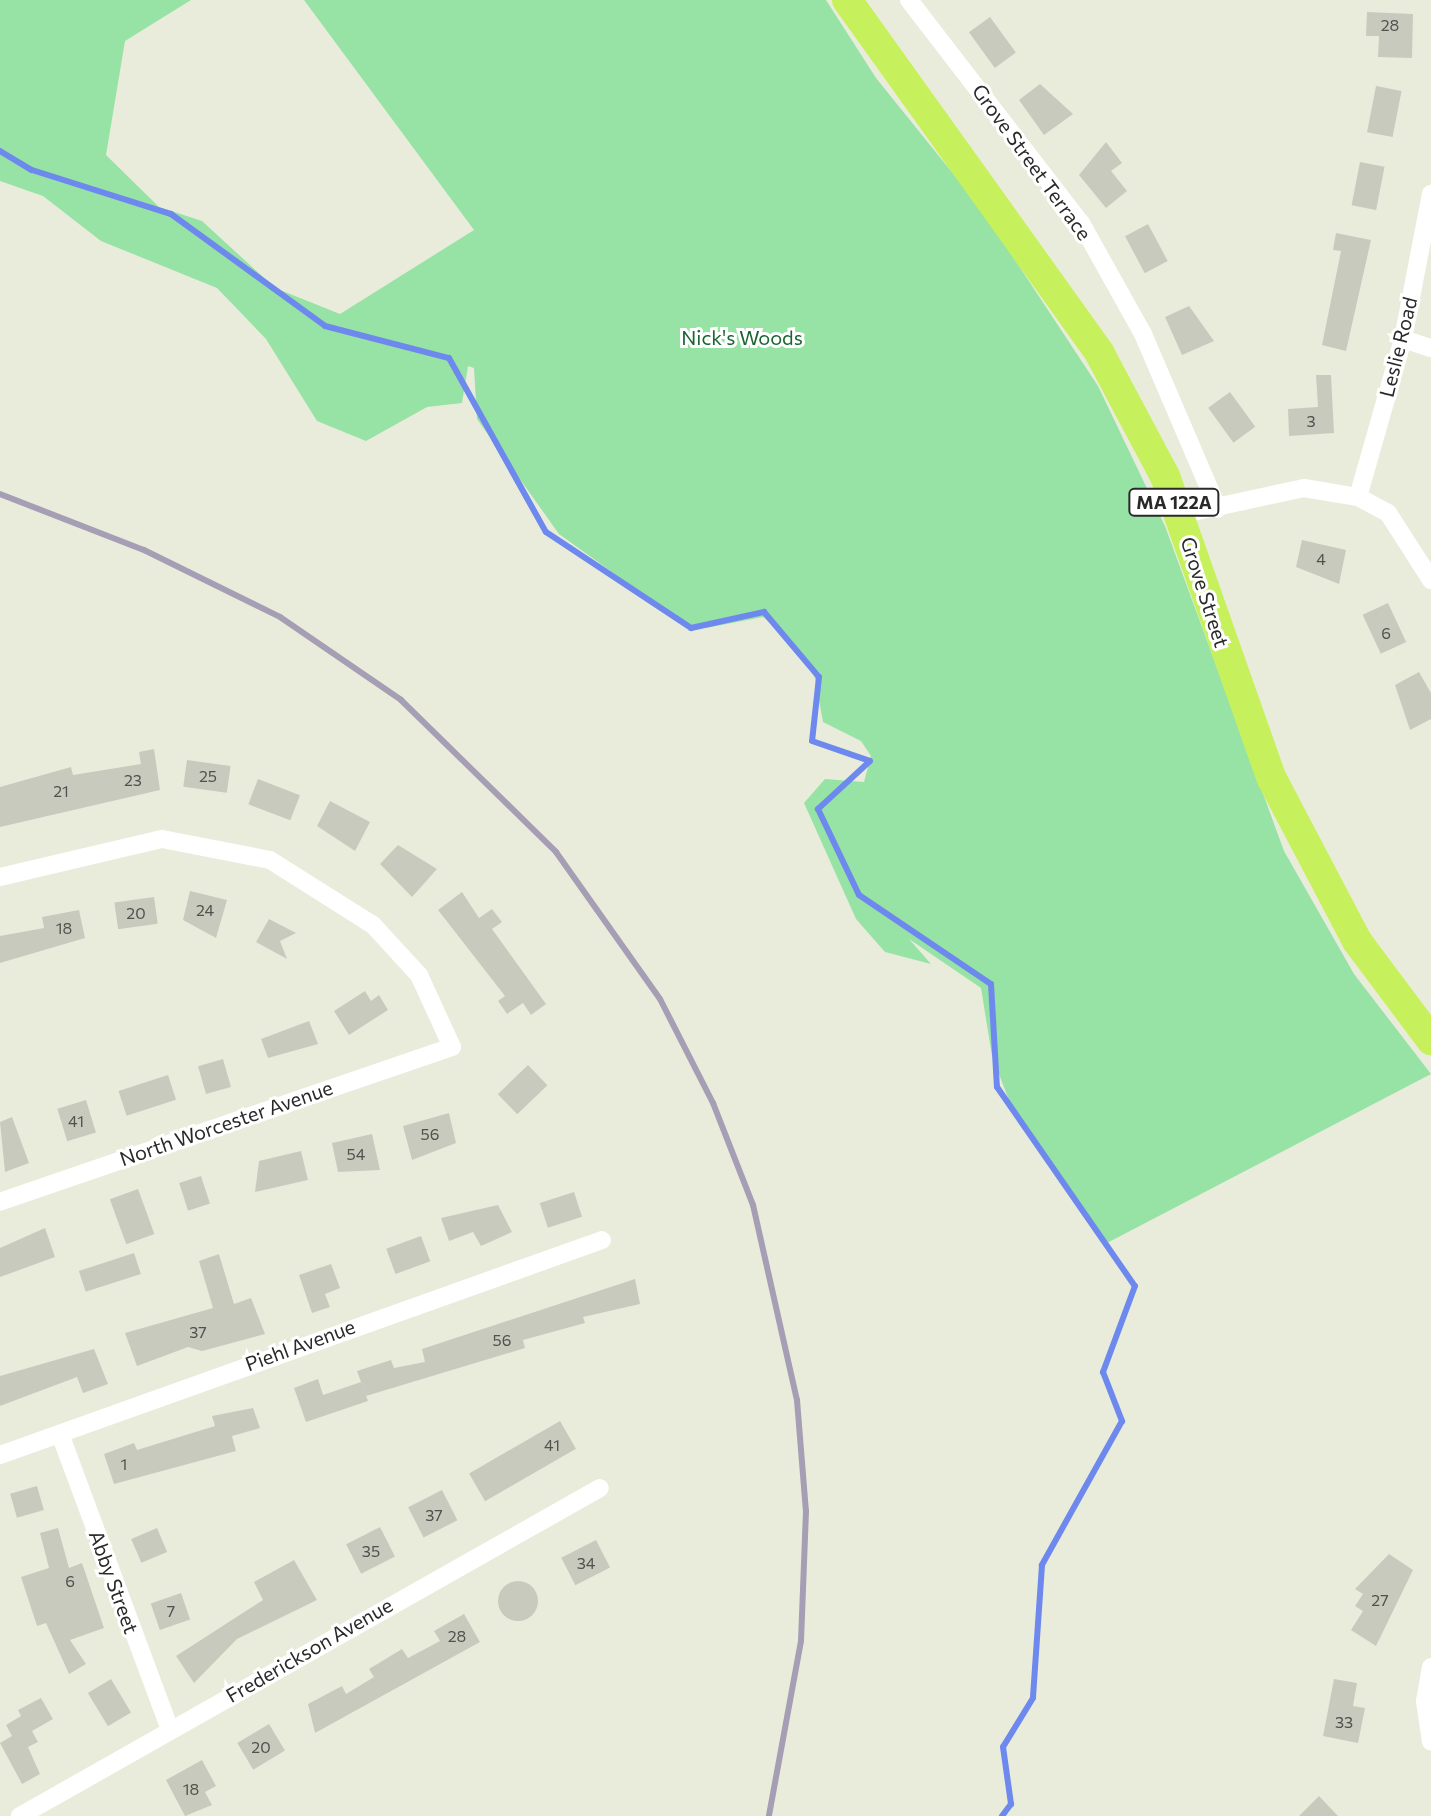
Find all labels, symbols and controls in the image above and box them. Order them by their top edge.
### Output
house number: 28 [1381,15,1399,35]
street label: Grove Street Terrace [967,79,1097,245]
street label: Leslie Road [1374,294,1422,400]
park label: Nick's Woods [681,325,803,349]
house number: 3 [1306,411,1316,431]
road number: MA 122A [1128,488,1220,516]
street label: Grove Street [1176,534,1234,650]
house number: 4 [1316,549,1326,569]
house number: 6 [1381,623,1391,643]
house number: 25 [199,766,217,786]
house number: 23 [124,770,142,790]
house number: 21 [53,781,69,801]
house number: 24 [196,900,214,920]
house number: 20 [126,903,146,923]
house number: 18 [56,918,72,938]
street label: North Worcester Avenue [116,1075,336,1171]
house number: 41 [68,1111,84,1131]
house number: 56 [421,1124,439,1144]
house number: 54 [347,1144,365,1164]
street label: Piehl Avenue [242,1314,358,1376]
house number: 37 [189,1322,207,1342]
house number: 56 [493,1330,511,1350]
house number: 41 [544,1435,560,1455]
house number: 1 [121,1454,127,1474]
house number: 37 [425,1505,443,1525]
street label: Abby Street [84,1527,144,1637]
house number: 35 [362,1541,380,1561]
house number: 34 [577,1553,595,1573]
house number: 6 [65,1571,75,1591]
house number: 27 [1371,1590,1389,1610]
street label: Frederickson Avenue [221,1593,397,1707]
house number: 7 [167,1601,175,1621]
house number: 28 [448,1626,466,1646]
house number: 33 [1335,1712,1353,1732]
house number: 20 [251,1737,271,1757]
house number: 18 [183,1779,199,1799]

